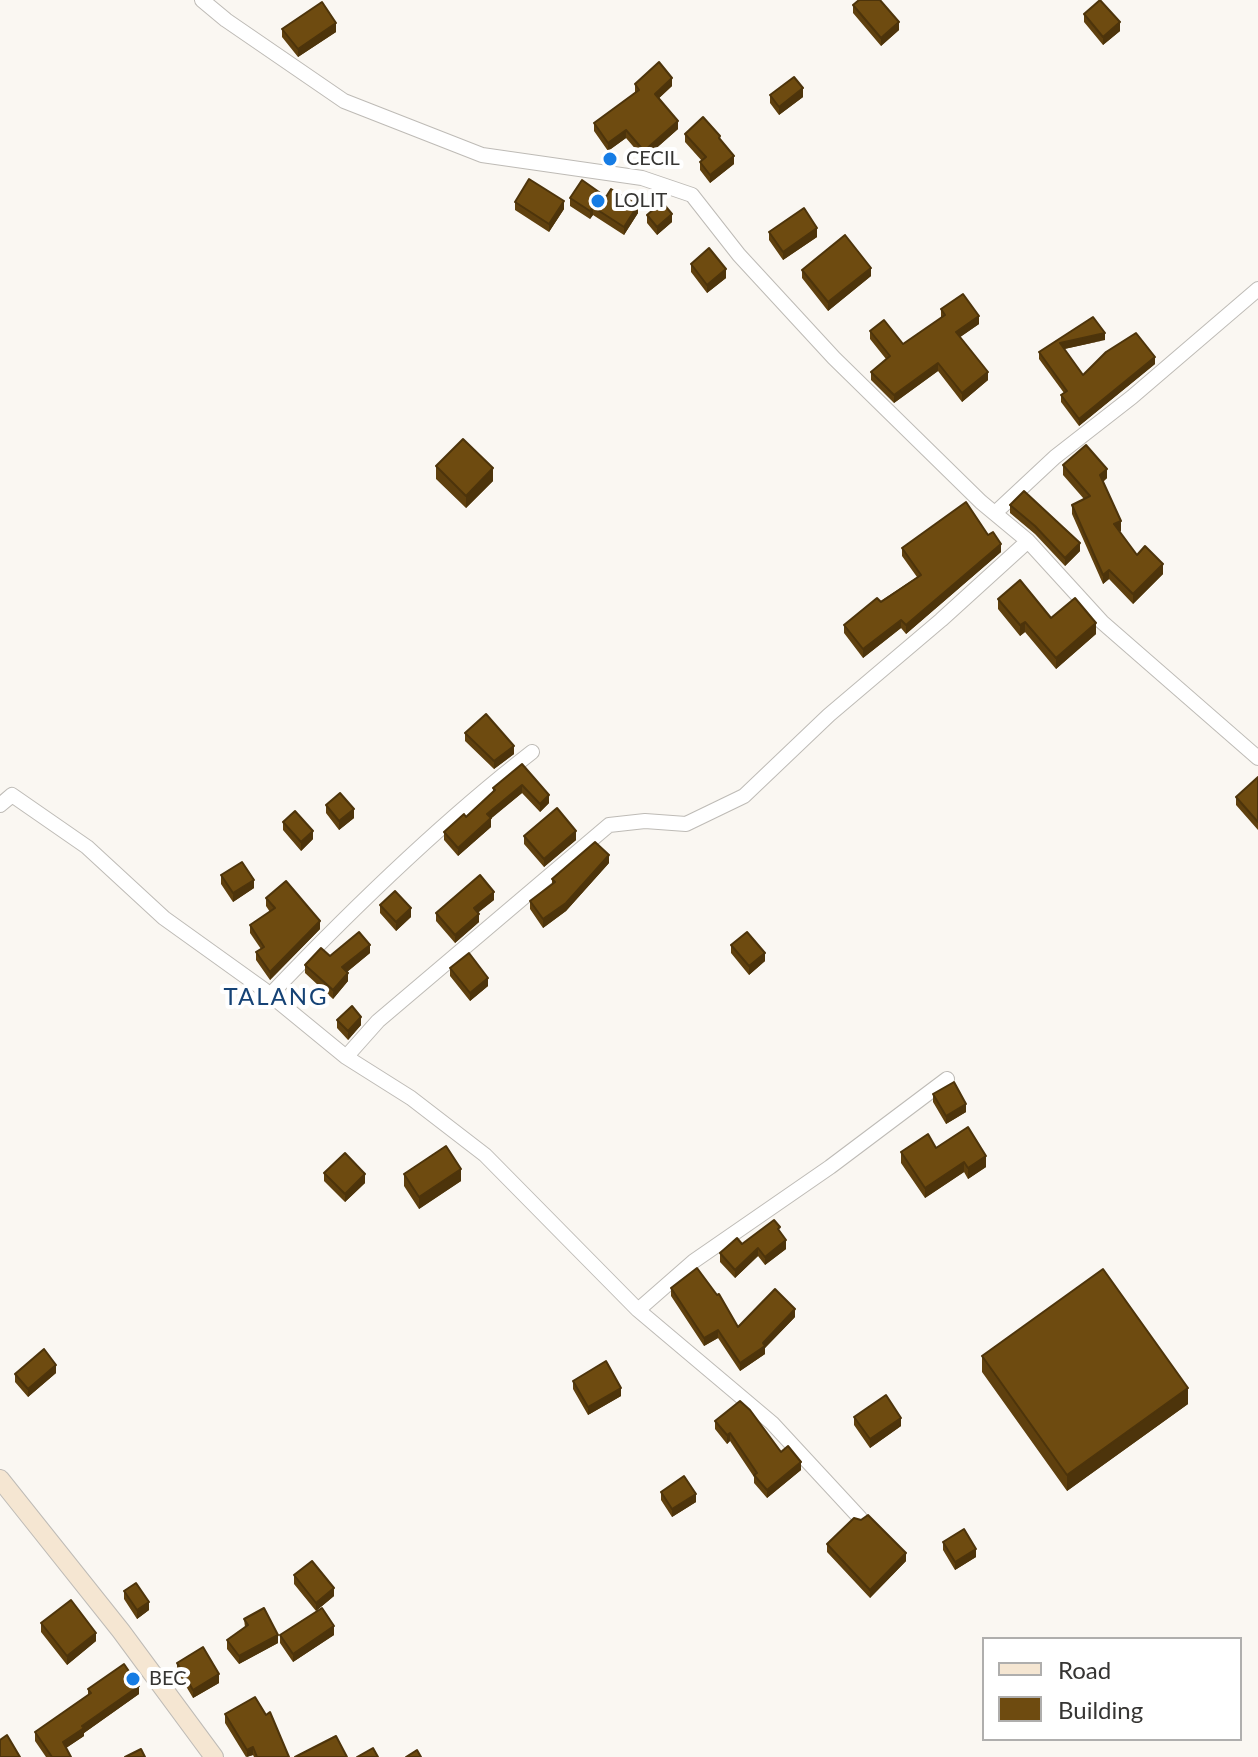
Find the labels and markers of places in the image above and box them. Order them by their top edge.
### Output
place label: CECIL [626,147,680,171]
marker: CECIL [601,150,619,168]
place label: LOLIT [614,189,667,213]
marker: LOLIT [589,192,607,210]
place label: BEC [149,1667,187,1691]
marker: BEC [124,1670,142,1688]

